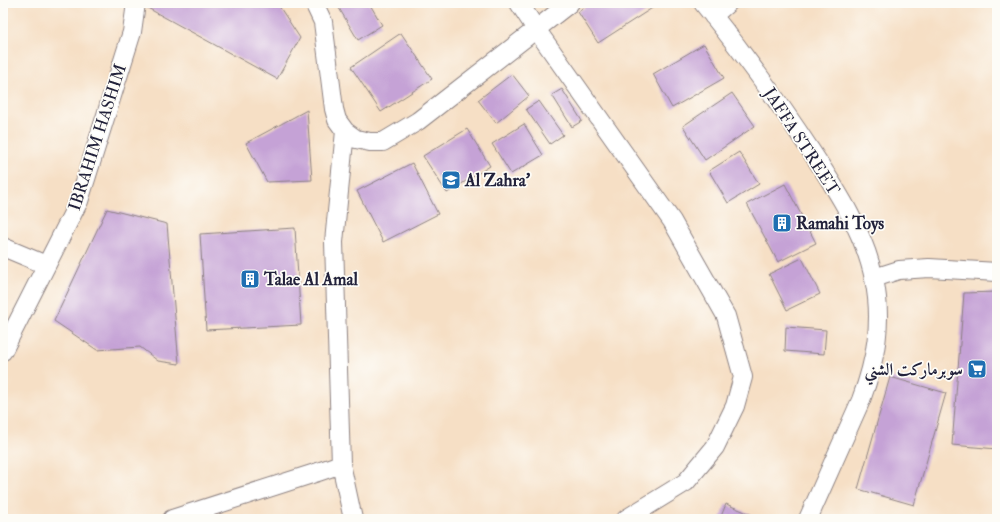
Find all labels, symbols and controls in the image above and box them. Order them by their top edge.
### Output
street label: IBRAHIM HASHIM [64,61,131,213]
street label: JAFFA STREET [758,83,844,200]
school or university icon: Al Zahra' [440,169,462,191]
place label: Al Zahra' [464,170,531,191]
building icon: Ramahi Toys [771,212,793,234]
place label: Ramahi Toys [796,213,884,235]
building icon: Talae Al Amal [239,268,261,290]
place label: Talae Al Amal [263,269,358,290]
supermarket icon: سوبرماركت الشني [966,358,988,380]
place label: سوبرماركت الشني [865,359,963,386]

